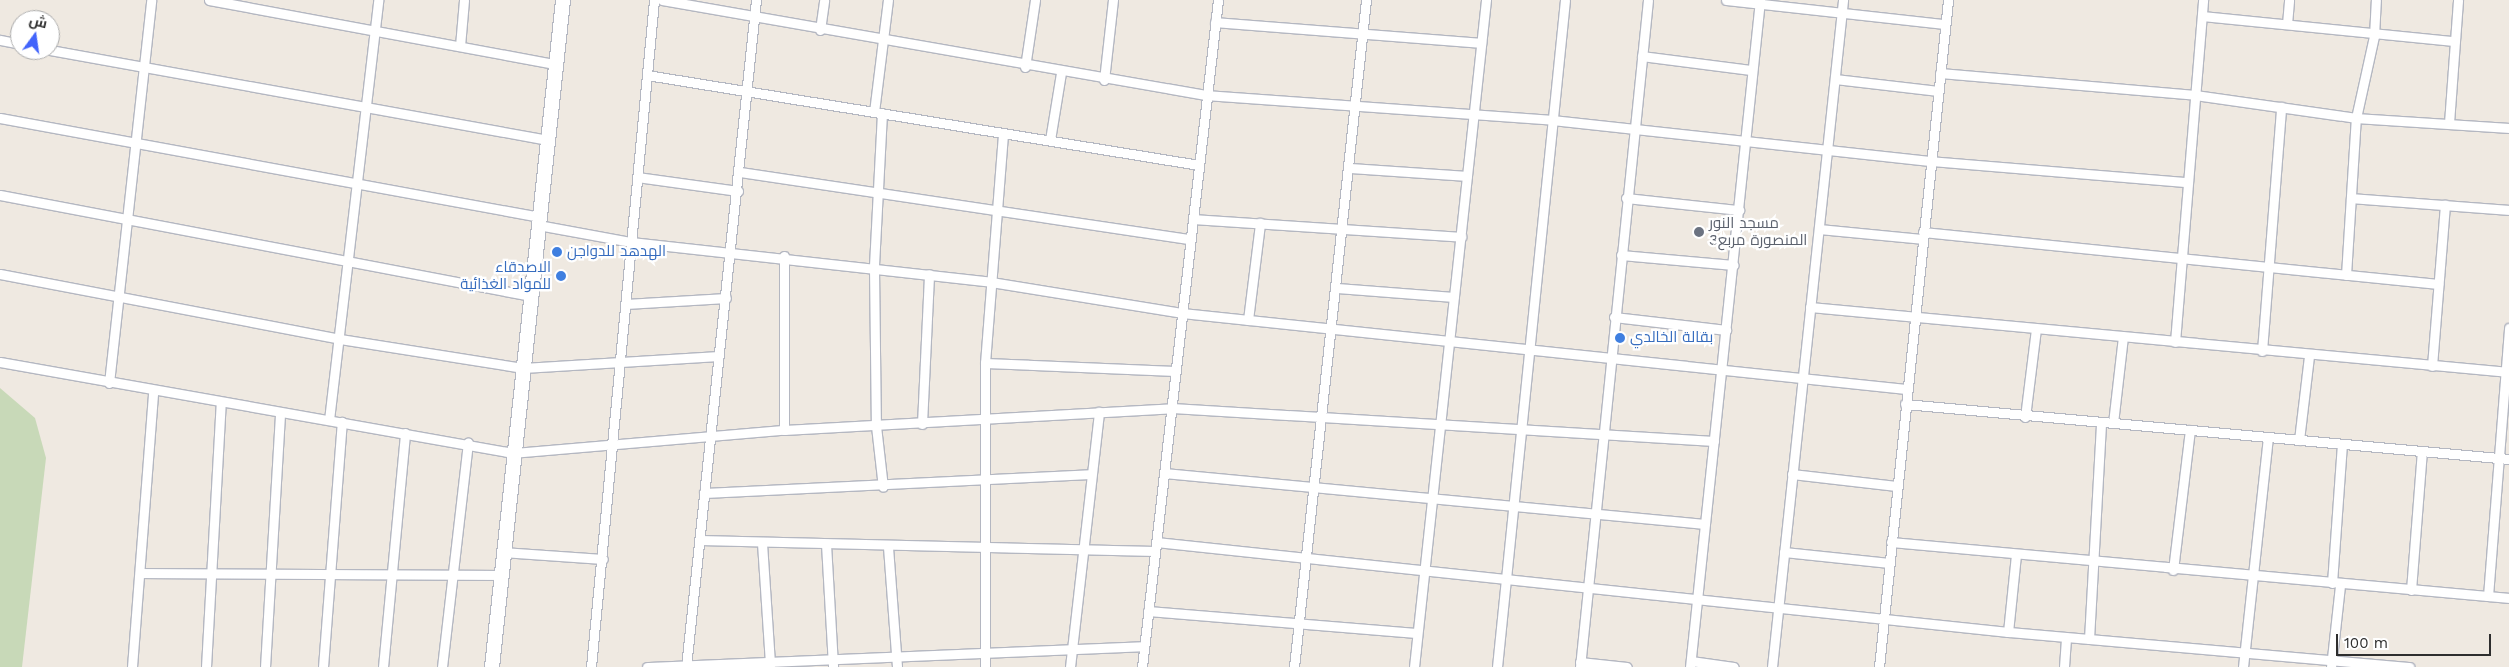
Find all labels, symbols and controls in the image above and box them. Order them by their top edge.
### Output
north arrow [10,10,60,60]
text: ش [28,11,49,31]
place label: مسجد النور المنصورة مربع3 [1709,214,1807,249]
marker: مسجد النور المنصورة مربع3 [1693,226,1705,238]
place label: الهدهد للدواجن [567,243,666,261]
marker: الهدهد للدواجن [551,246,563,258]
place label: الاصدقاء للمواد الغذائية [460,258,551,293]
marker: الاصدقاء للمواد الغذائية [555,270,567,282]
place label: بقالة الخالدي [1630,329,1713,347]
marker: بقالة الخالدي [1614,332,1626,344]
scale bar [2339,624,2494,656]
text: 100 m [2344,634,2388,652]

